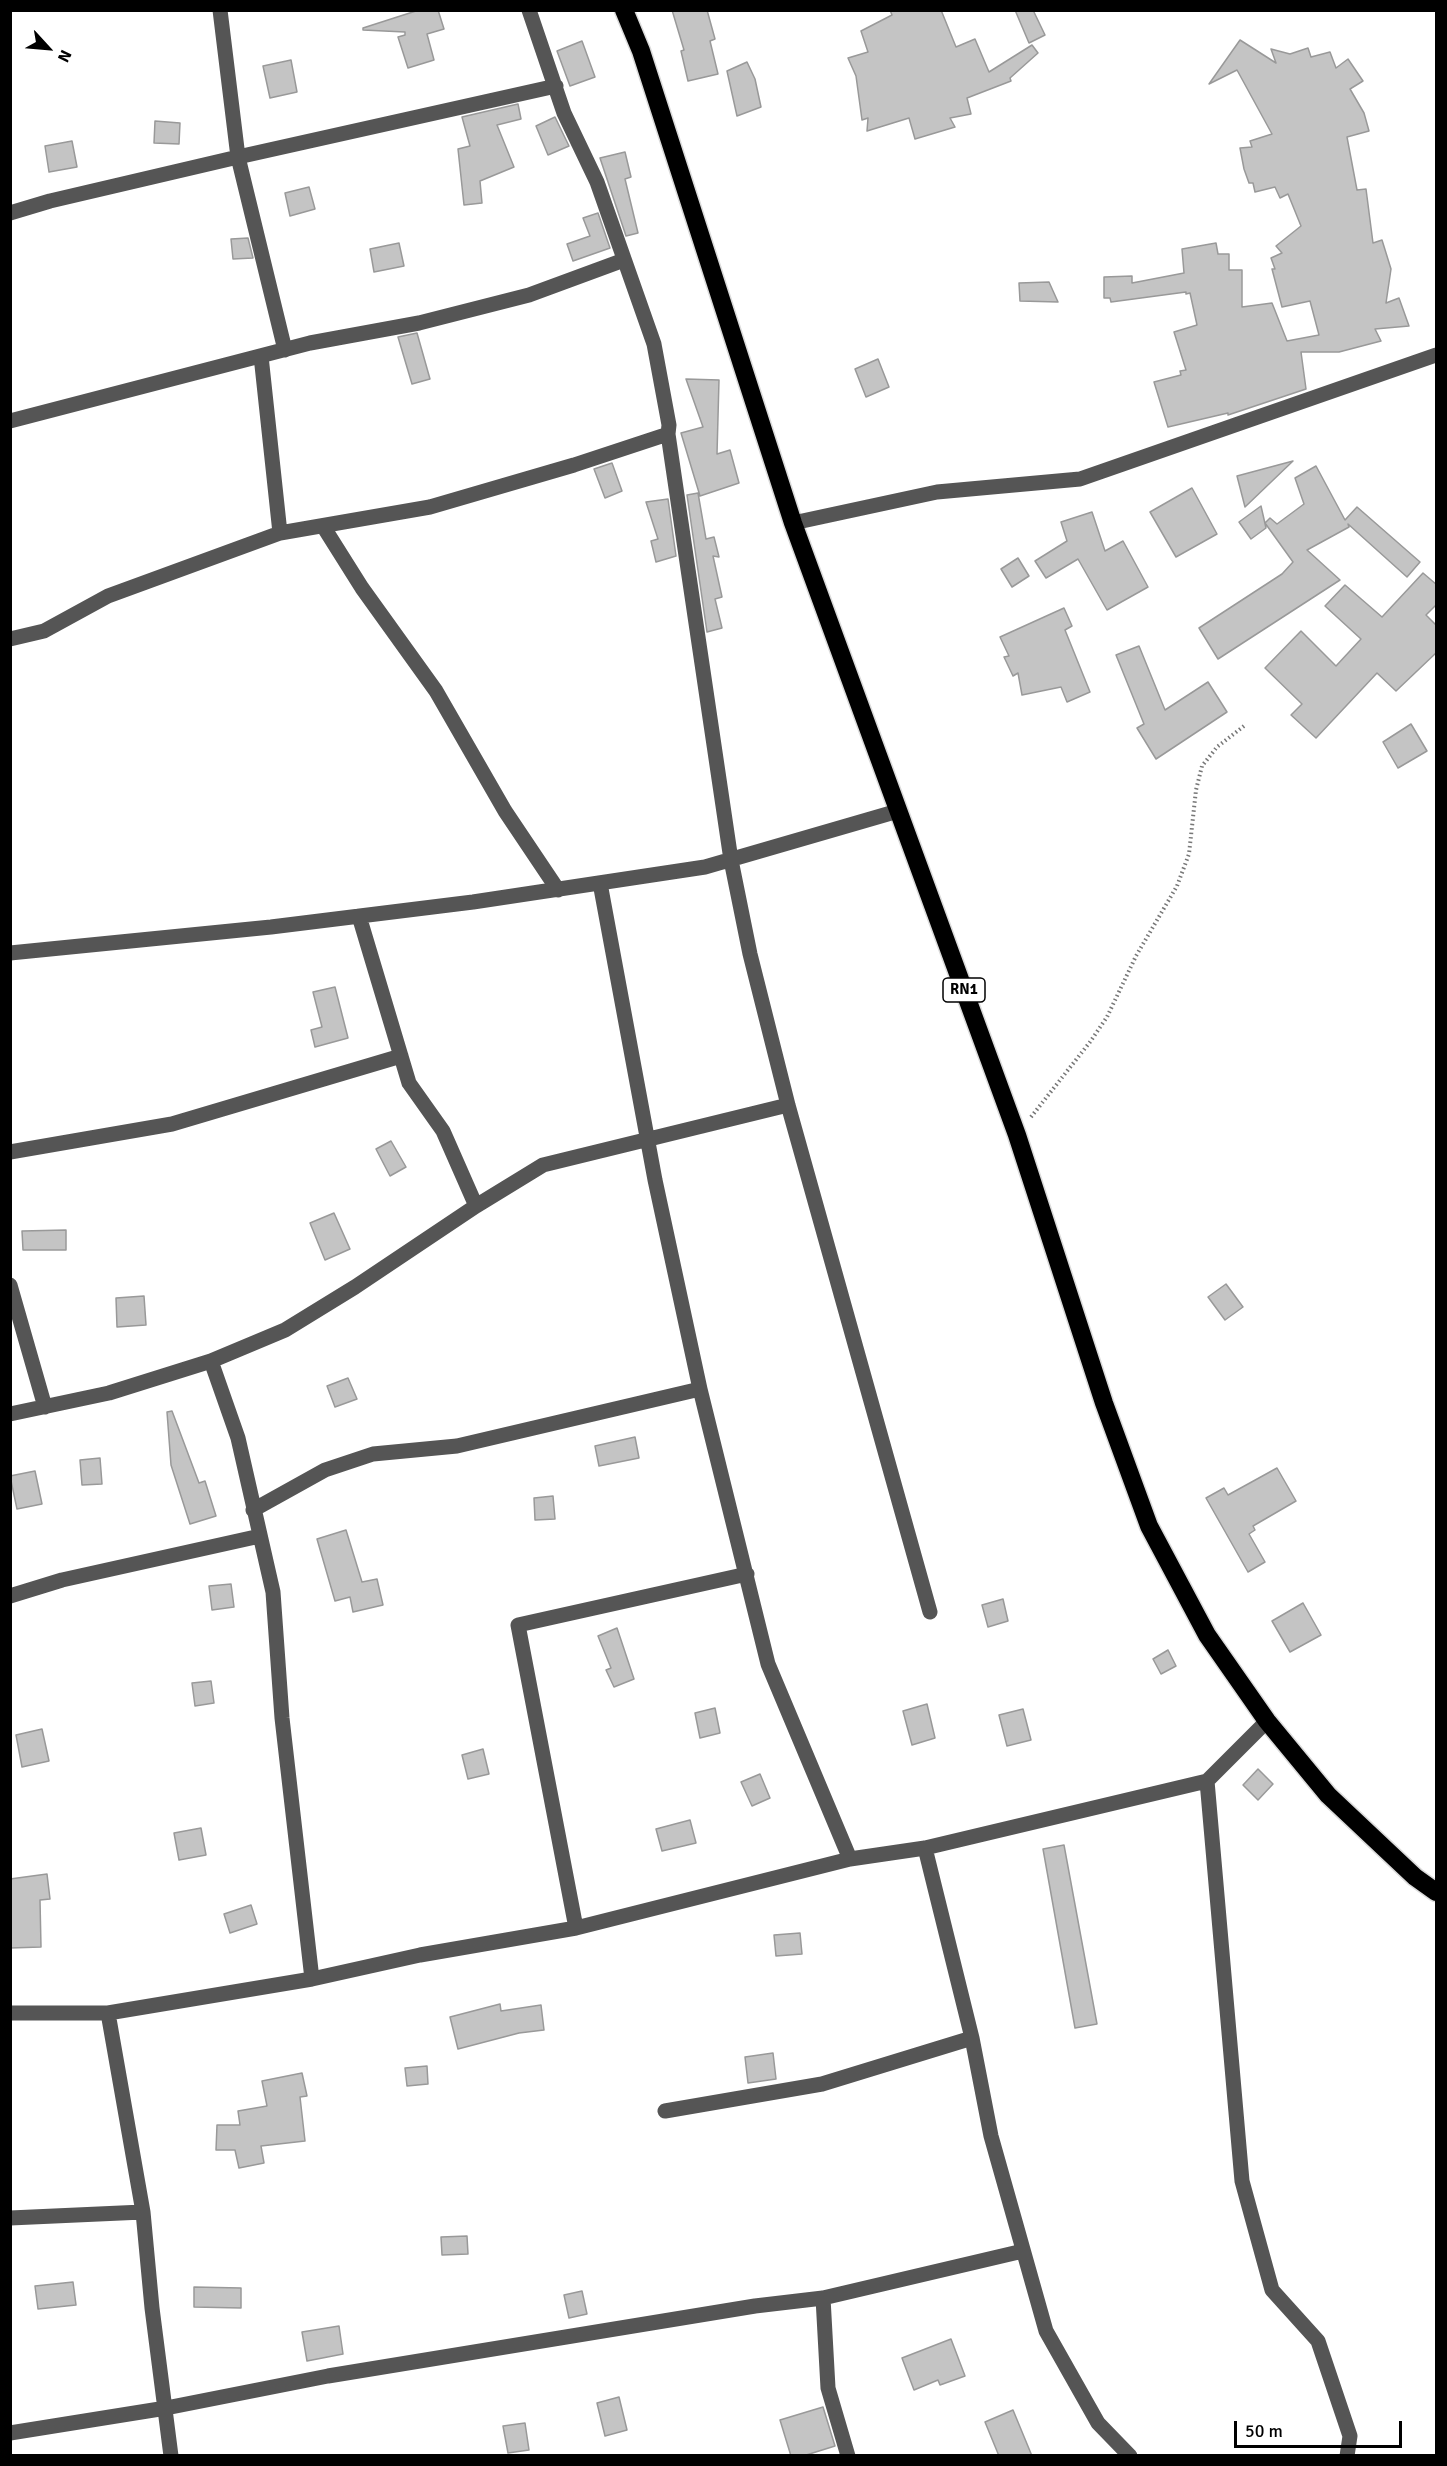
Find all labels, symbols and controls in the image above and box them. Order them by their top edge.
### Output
north arrow [18,18,78,78]
text: N [53,46,76,65]
road number: RN1 [943,978,985,1002]
scale bar [1237,2409,1405,2447]
text: 50 m [1245,2420,1283,2442]

